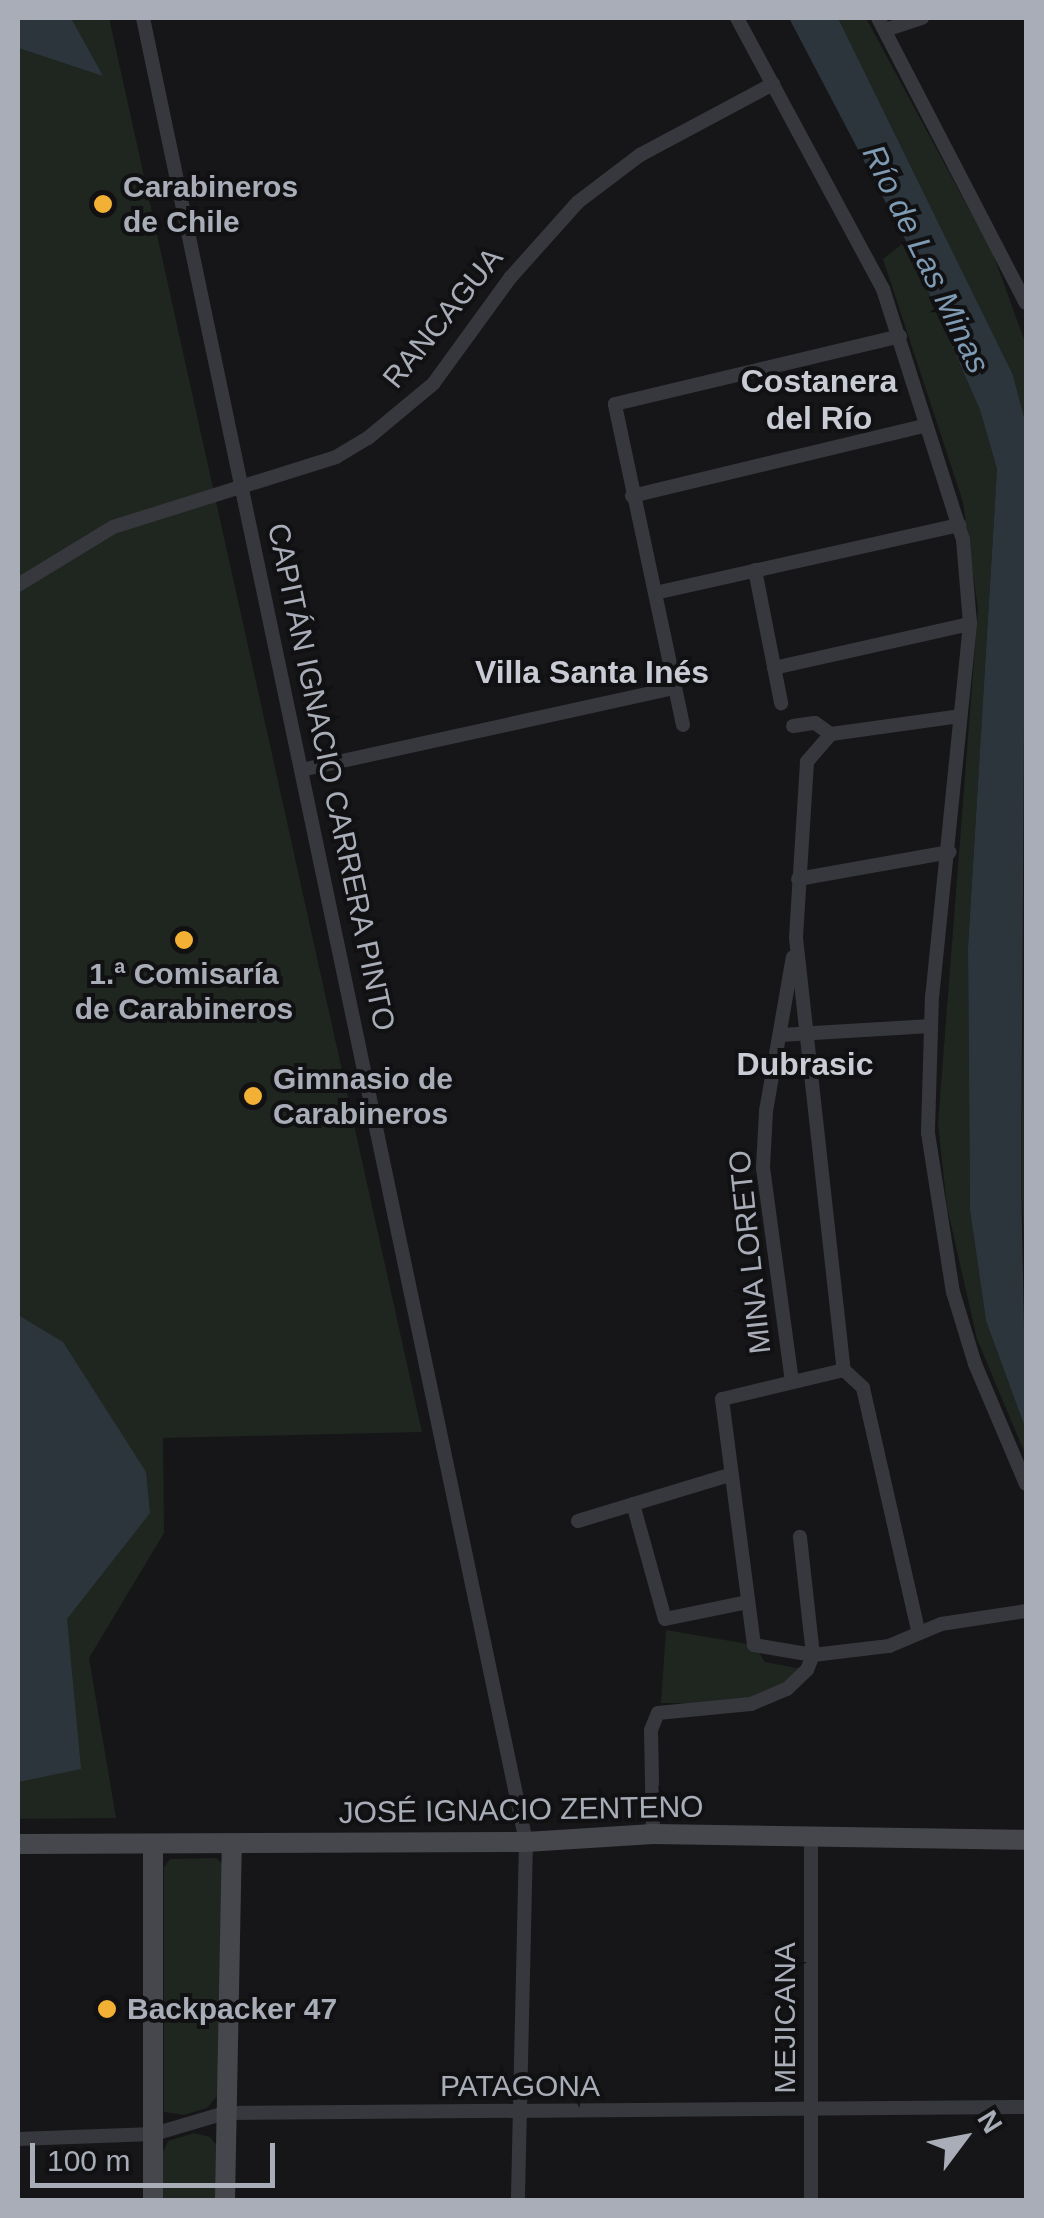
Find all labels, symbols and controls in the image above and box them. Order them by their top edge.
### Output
water label: Río de Las Minas [854,139,998,379]
place label: Carabineros de Chile [123,169,298,240]
marker: Carabineros de Chile [92,193,114,215]
street label: RANCAGUA [376,241,510,395]
district label: Costanera del Río [741,363,897,438]
street label: CAPITÁN IGNACIO CARRERA PINTO [259,519,403,1035]
district label: Villa Santa Inés [475,653,709,691]
marker: 1.ª Comisaría de Carabineros [173,929,195,951]
place label: 1.ª Comisaría de Carabineros [75,956,293,1026]
district label: Dubrasic [737,1045,873,1083]
place label: Gimnasio de Carabineros [273,1061,453,1132]
marker: Gimnasio de Carabineros [242,1085,264,1107]
street label: MINA LORETO [721,1148,779,1356]
street label: JOSÉ IGNACIO ZENTENO [338,1789,704,1831]
street label: MEJICANA [767,1942,803,2094]
place label: Backpacker 47 [127,1991,337,2027]
marker: Backpacker 47 [96,1998,118,2020]
street label: PATAGONA [440,2068,600,2104]
north arrow [914,2088,1014,2188]
text: N [971,2105,1008,2139]
scale bar [35,2123,280,2185]
text: 100 m [47,2144,130,2177]

